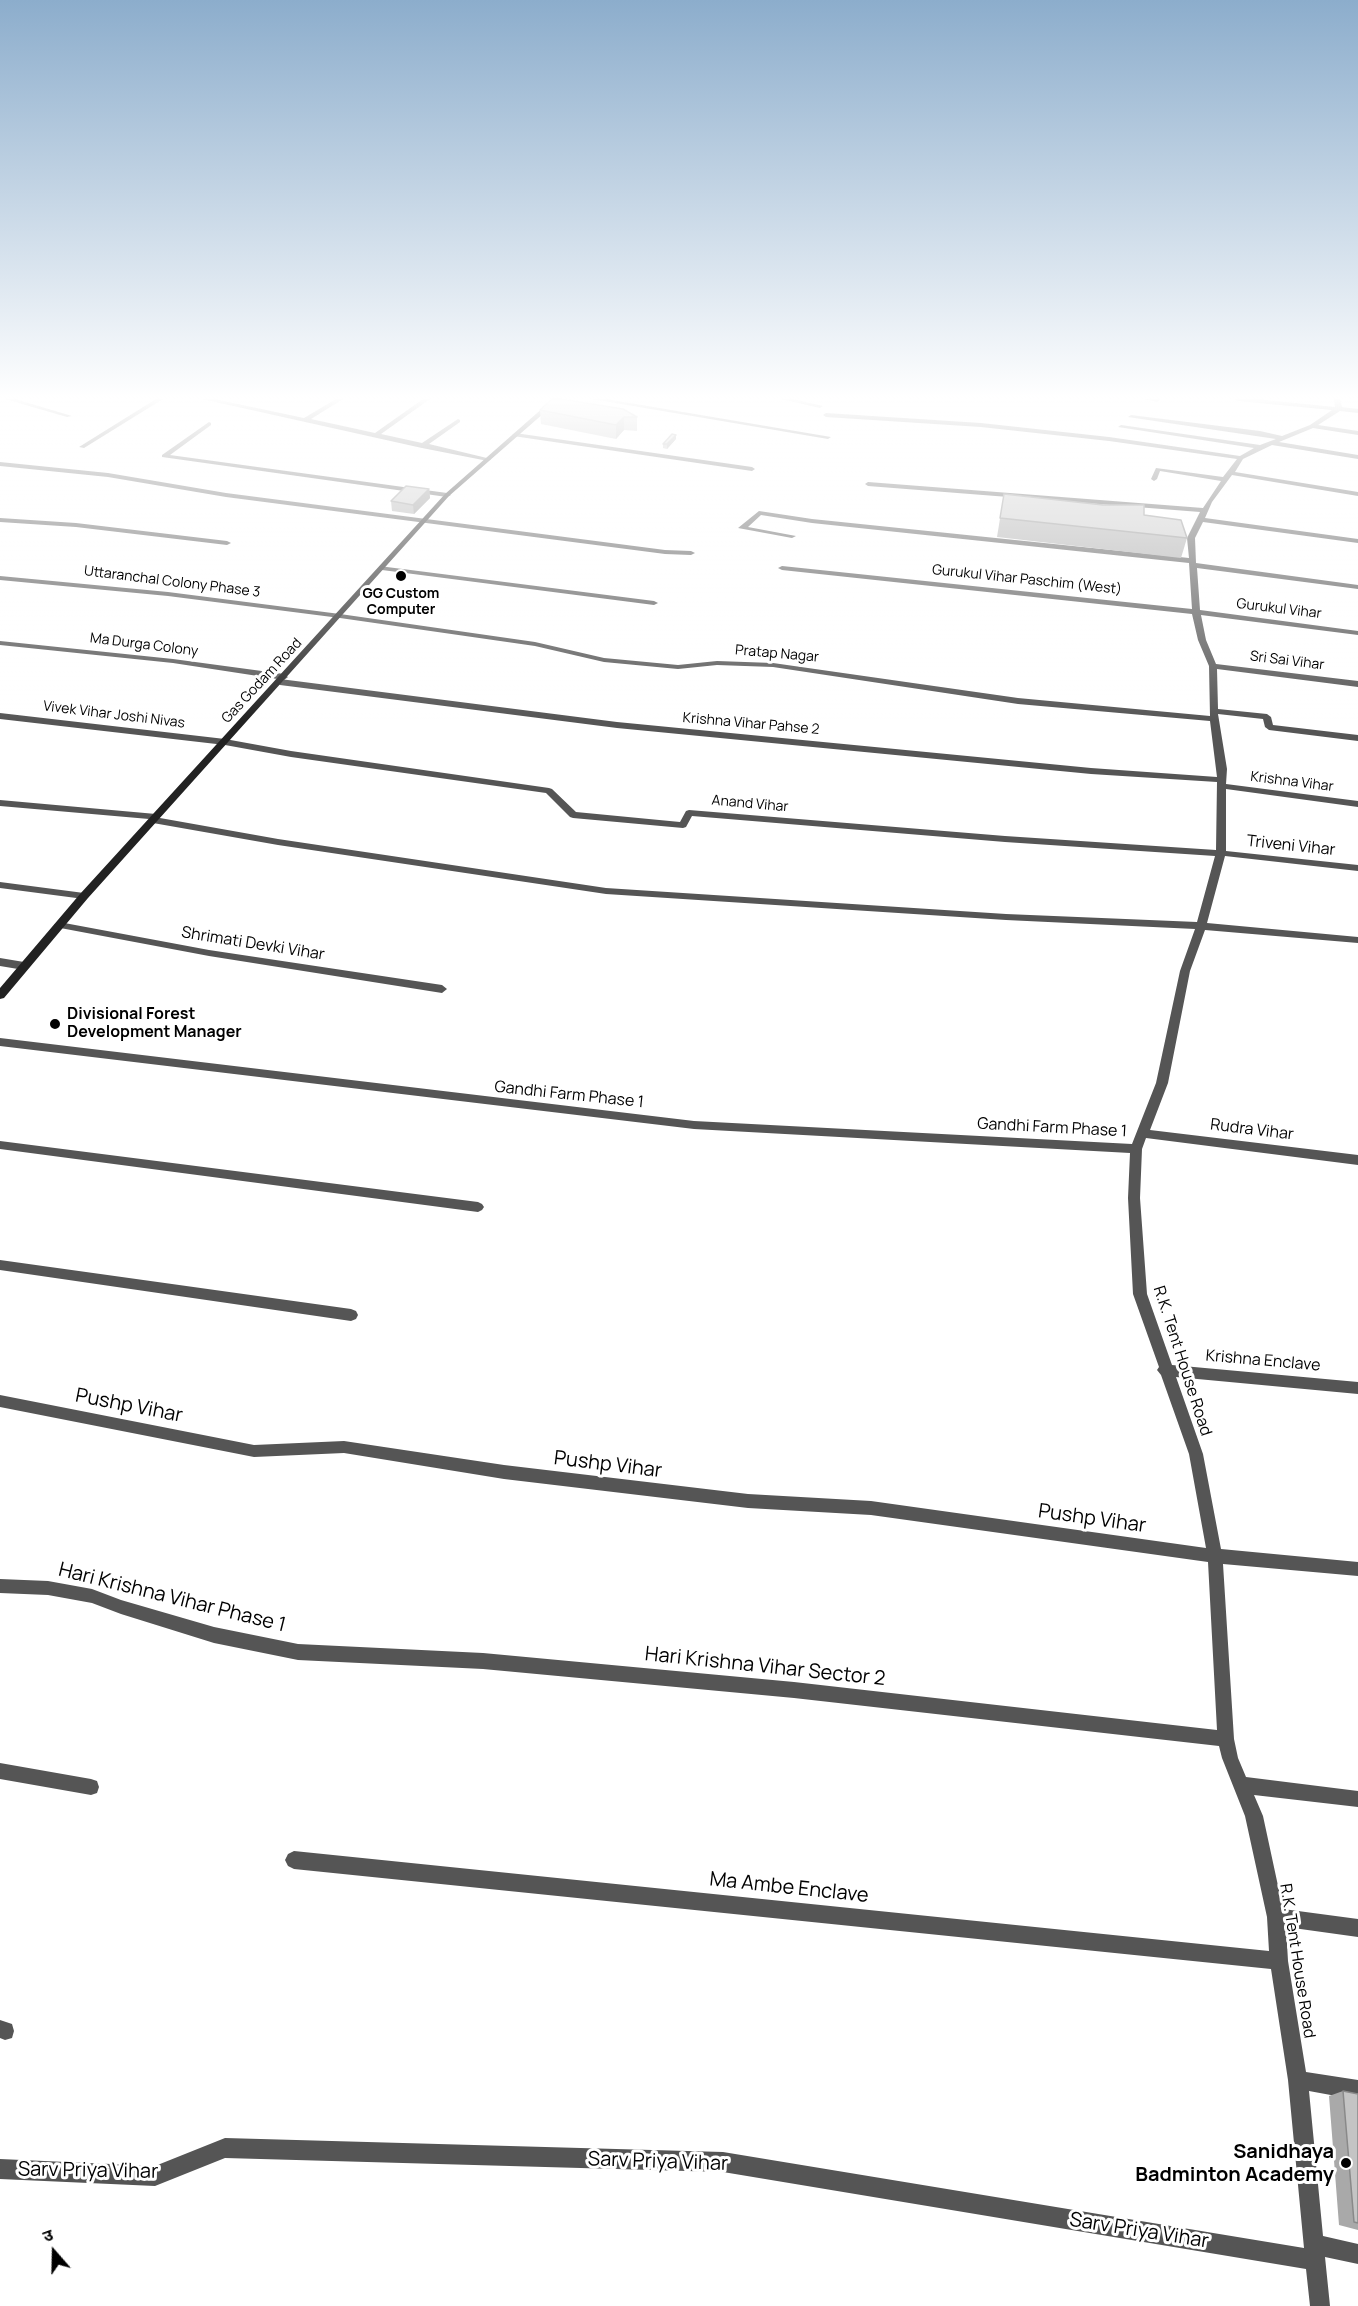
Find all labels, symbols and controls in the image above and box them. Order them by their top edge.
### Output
street label: Gurukul Vihar Paschim (West) [931,562,1123,598]
street label: Uttaranchal Colony Phase 3 [83,563,261,601]
marker: GG Custom Computer [394,569,408,583]
place label: GG Custom Computer [363,586,439,618]
street label: Gurukul Vihar [1236,595,1322,623]
street label: Ma Durga Colony [89,630,199,660]
street label: Gas Godam Road [218,635,306,727]
street label: Pratap Nagar [734,642,820,666]
street label: Sri Sai Vihar [1249,648,1325,674]
street label: Vivek Vihar Joshi Nivas [42,698,186,732]
street label: Krishna Vihar Pahse 2 [682,710,820,738]
street label: Krishna Vihar [1249,769,1335,795]
street label: Anand Vihar [711,792,789,816]
street label: Triveni Vihar [1246,832,1336,860]
street label: Shrimati Devki Vihar [180,923,326,965]
place label: Divisional Forest Development Manager [67,1005,242,1043]
marker: Divisional Forest Development Manager [48,1017,62,1031]
street label: Gandhi Farm Phase 1 [493,1078,645,1112]
street label: Gandhi Farm Phase 1 [977,1114,1127,1142]
street label: Rudra Vihar [1209,1115,1295,1145]
street label: R.K. Tent House Road [1149,1284,1215,1438]
street label: Krishna Enclave [1205,1346,1321,1376]
street label: Pushp Vihar [73,1384,185,1428]
street label: Pushp Vihar [553,1446,663,1484]
street label: Pushp Vihar [1036,1500,1148,1538]
street label: Hari Krishna Vihar Phase 1 [56,1558,288,1638]
street label: Hari Krishna Vihar Sector 2 [644,1642,886,1692]
street label: Ma Ambe Enclave [708,1868,870,1908]
street label: R.K. Tent House Road [1275,1882,1319,2040]
place label: Sanidhaya Badminton Academy [1135,2140,1334,2187]
street label: Sarv Priya Vihar [587,2148,729,2176]
marker: Sanidhaya Badminton Academy [1339,2156,1353,2170]
street label: Sarv Priya Vihar [18,2158,158,2184]
street label: Sarv Priya Vihar [1068,2208,1210,2254]
north arrow [24,2222,84,2282]
text: उ [40,2223,56,2247]

